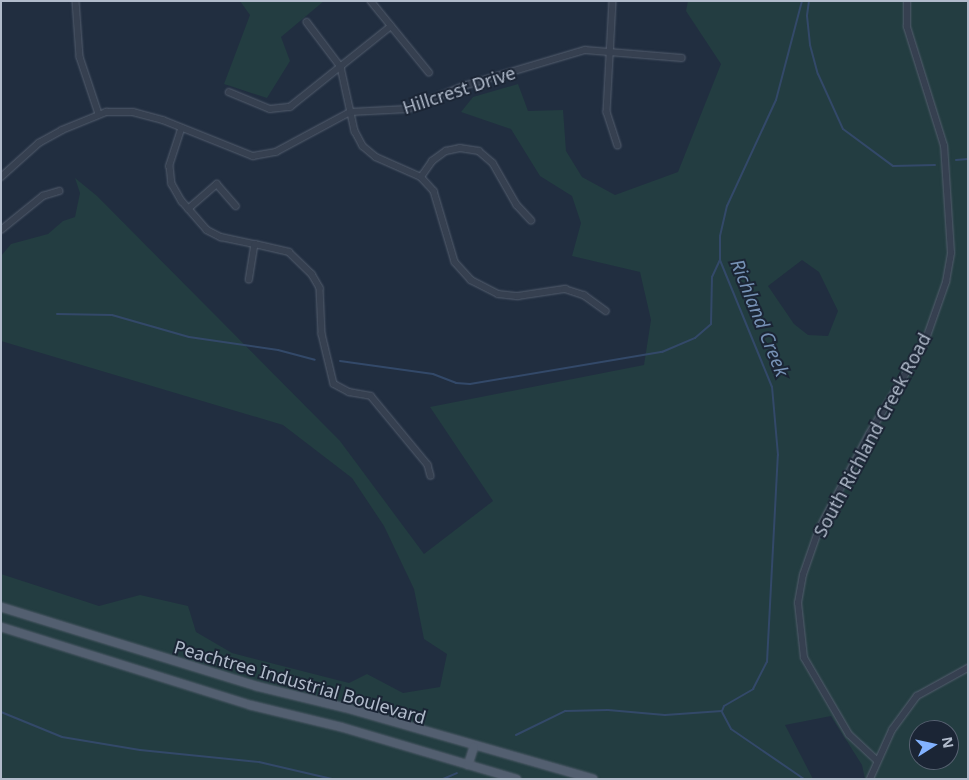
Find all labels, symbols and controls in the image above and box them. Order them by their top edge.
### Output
street label: Hillcrest Drive [400,62,518,118]
water label: Richland Creek [725,256,793,380]
street label: South Richland Creek Road [809,329,935,541]
street label: Peachtree Industrial Boulevard [172,636,428,728]
north arrow [909,720,959,770]
text: N [938,735,959,750]

